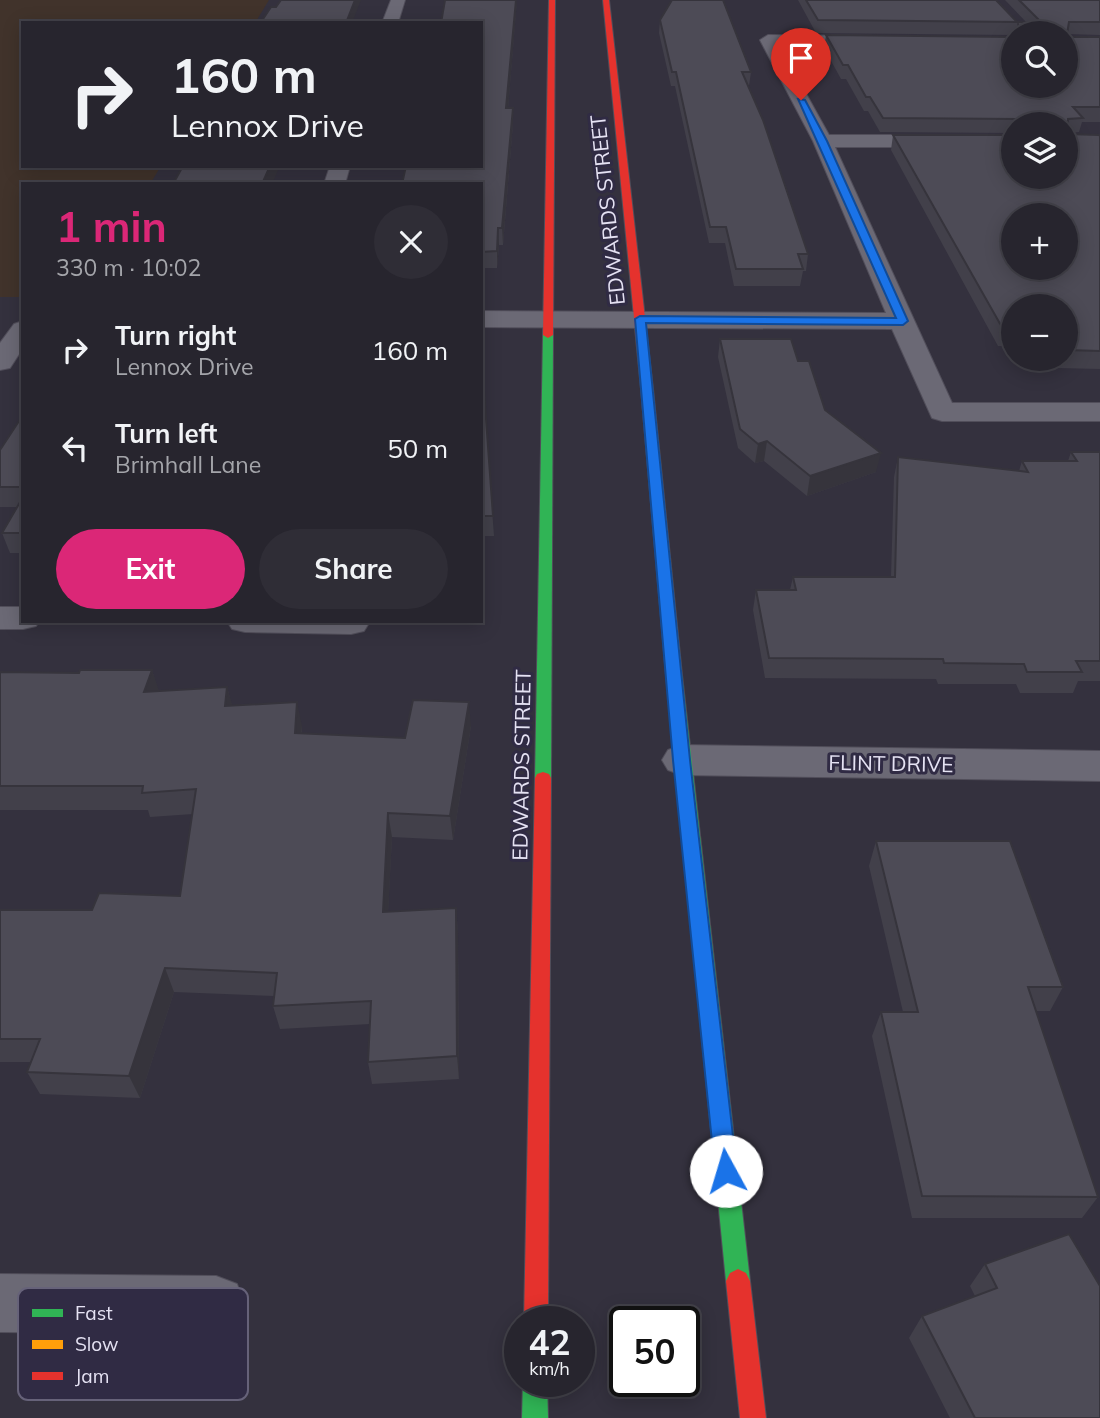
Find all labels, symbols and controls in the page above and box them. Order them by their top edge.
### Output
map controls [1001,21,1078,371]
button: search [1001,21,1078,98]
pin [771,28,831,100]
icon: arrive [782,39,820,77]
text: 160 m [171,44,317,105]
icon: right [56,49,147,140]
text: Lennox Drive [171,105,364,145]
button: layers [1001,112,1078,189]
street label: EDWARDS STREET [584,113,630,306]
text: 1 min [56,200,167,253]
button: + [1001,203,1078,280]
button: close [374,205,448,279]
text: 330 m · 10:02 [56,253,201,282]
button: − [1001,294,1078,371]
text: Turn right [115,319,236,352]
icon: right [56,331,94,369]
text: 160 m [372,334,448,367]
text: Lennox Drive [115,352,254,381]
text: Turn left [115,417,217,450]
icon: left [56,429,94,467]
text: 50 m [387,432,448,465]
text: Brimhall Lane [115,450,261,479]
button: Exit [56,529,245,609]
button: Share [259,529,448,609]
street label: EDWARDS STREET [506,669,536,861]
street label: FLINT DRIVE [828,749,954,777]
position arrow [689,1134,763,1208]
legend [18,1288,248,1400]
text: Fast [75,1301,113,1325]
speed limit sign: 50 [609,1306,700,1397]
text: 42 [528,1320,571,1364]
text: Slow [75,1332,119,1356]
text: km/h [529,1357,570,1380]
text: Jam [75,1364,109,1388]

